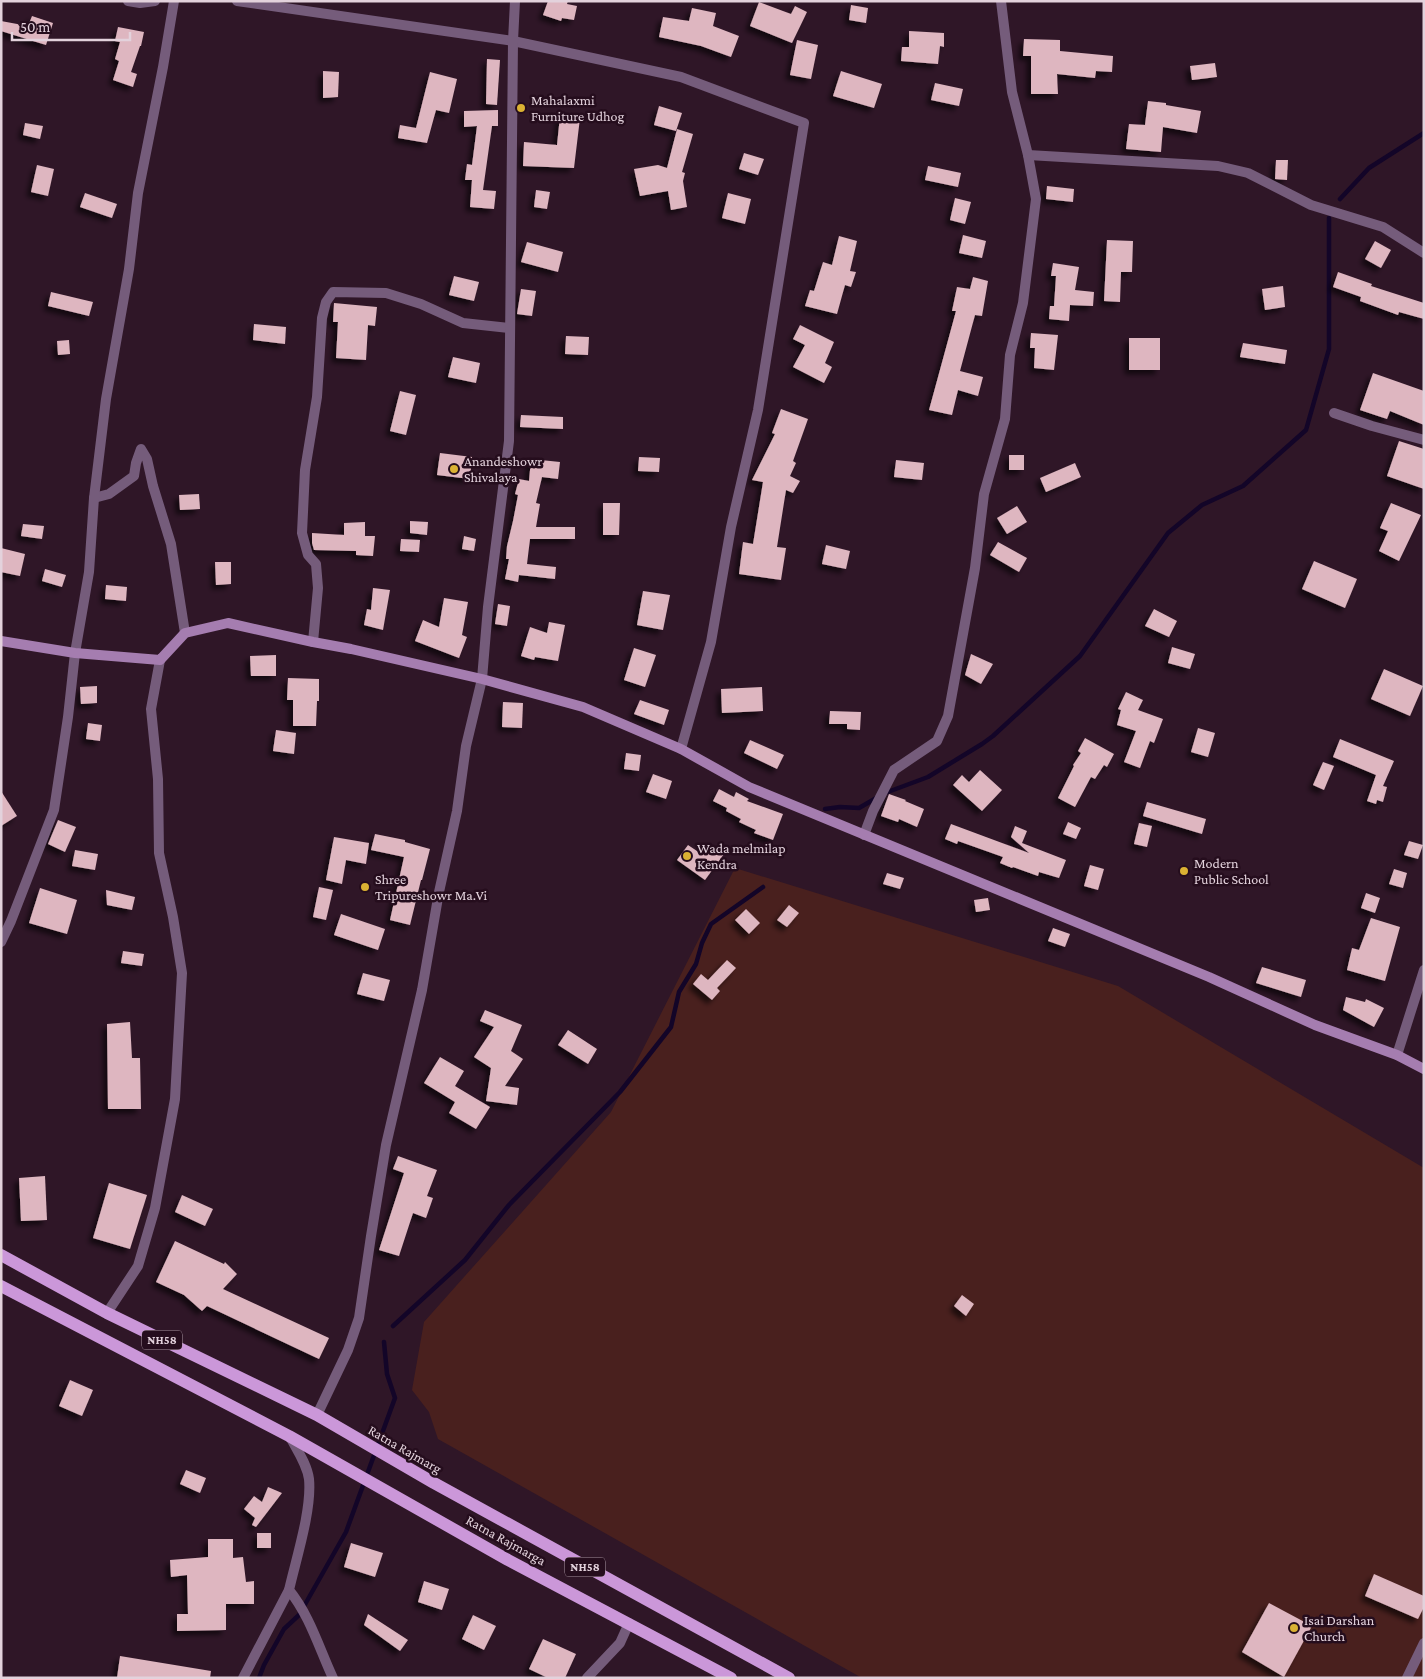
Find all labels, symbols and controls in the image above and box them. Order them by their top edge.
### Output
scale bar [12,10,130,42]
text: 50 m [20,19,50,35]
place label: Mahalaxmi Furniture Udhog [531,92,625,124]
marker: Mahalaxmi Furniture Udhog [515,102,527,114]
place label: Anandeshowr Shivalaya [464,453,542,485]
marker: Anandeshowr Shivalaya [448,463,460,475]
place label: Wada melmilap Kendra [697,840,786,872]
marker: Wada melmilap Kendra [681,850,693,862]
place label: Modern Public School [1194,855,1269,887]
marker: Modern Public School [1178,865,1190,877]
place label: Shree Tripureshowr Ma.Vi [375,871,488,903]
marker: Shree Tripureshowr Ma.Vi [359,881,371,893]
road number: NH58 [142,1330,182,1350]
street label: Ratna Rajmarg [365,1422,445,1477]
street label: Ratna Rajmarga [463,1512,549,1570]
road number: NH58 [565,1558,605,1576]
place label: Isai Darshan Church [1304,1612,1375,1644]
marker: Isai Darshan Church [1288,1622,1300,1634]

